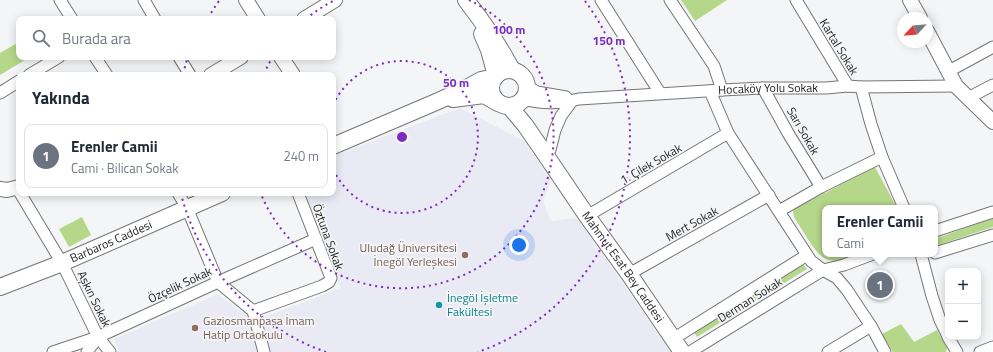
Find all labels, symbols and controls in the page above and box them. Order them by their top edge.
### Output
north arrow [897,12,933,48]
street label: Kartal Sokak [815,15,864,79]
search box [16,16,336,60]
text: 100 m [493,20,525,39]
icon: search [30,27,52,49]
text: Burada ara [62,27,131,50]
text: 150 m [593,31,625,50]
text: 50 m [443,73,469,92]
street label: Hocaköy Yolu Sokak [718,78,818,99]
text: Yakında [32,85,90,111]
street label: Sarı Sokak [782,103,825,158]
centre of rings [395,130,409,144]
text: Erenler Camii [71,135,158,158]
street label: 1. Çilek Sokak [616,138,685,189]
text: 1 [42,146,50,166]
text: 240 m [283,146,319,166]
text: Cami · Bilican Sokak [71,158,178,178]
street label: Öztuna Sokak [308,201,349,273]
street label: Mert Sokak [662,201,722,246]
popup [822,205,938,257]
street label: Mahmut Esat Bey Caddesi [578,207,669,326]
text: Erenler Camii [837,210,923,233]
street label: Barbaros Caddesi [67,215,155,267]
text: Cami [837,233,864,253]
your location [509,235,529,255]
place label: Uludağ Üniversitesi İnegöl Yerleşkesi [360,238,457,271]
marker: Uludağ Üniversitesi İnegöl Yerleşkesi [460,250,470,260]
street label: Özçelik Sokak [145,261,215,308]
street label: Aşkın Sokak [73,267,116,330]
map controls [945,268,981,340]
button: + [945,268,981,304]
pin: 1 [867,270,893,300]
street label: Derman Sokak [714,272,786,327]
place label: İnegöl İşletme Fakültesi [447,288,518,321]
marker: İnegöl İşletme Fakültesi [434,300,444,310]
button: − [945,304,981,340]
place label: Gaziosmanpaşa İmam Hatip Ortaokulu [203,311,315,344]
marker: Gaziosmanpaşa İmam Hatip Ortaokulu [190,323,200,333]

